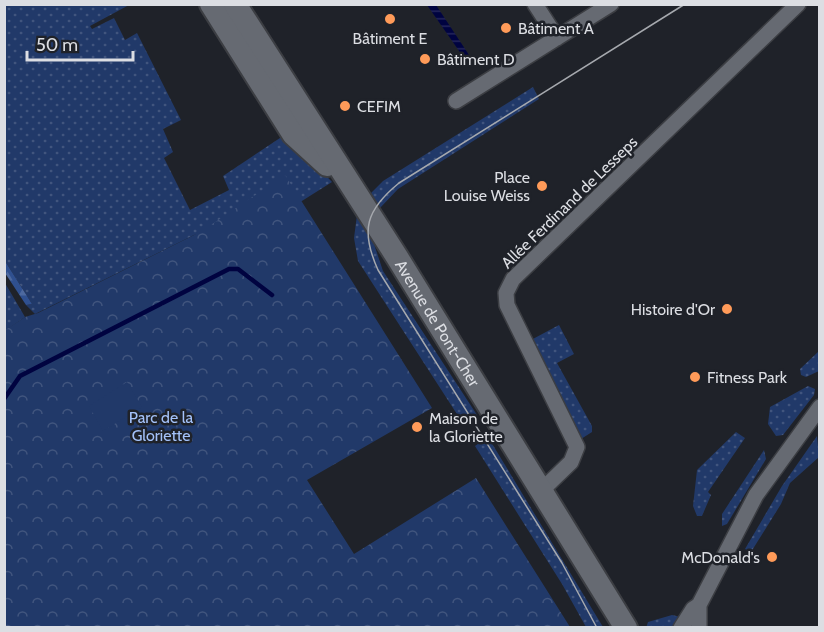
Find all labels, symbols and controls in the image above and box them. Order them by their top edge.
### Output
marker: Bâtiment E [383,12,397,26]
place label: Bâtiment A [518,19,594,38]
marker: Bâtiment A [499,21,513,35]
scale bar [27,24,134,62]
place label: Bâtiment E [353,29,428,48]
text: 50 m [36,34,78,56]
place label: Bâtiment D [437,50,515,69]
marker: Bâtiment D [418,52,432,66]
place label: CEFIM [357,97,401,116]
marker: CEFIM [338,99,352,113]
street label: Allée Ferdinand de Lesseps [497,132,642,272]
place label: Place Louise Weiss [444,168,530,205]
marker: Place Louise Weiss [535,179,549,193]
street label: Avenue de Pont-Cher [391,256,484,391]
place label: Histoire d'Or [631,300,716,319]
marker: Histoire d'Or [720,302,734,316]
place label: Fitness Park [707,368,788,387]
marker: Fitness Park [688,370,702,384]
park label: Parc de la Gloriette [129,408,194,445]
place label: Maison de la Gloriette [429,409,503,446]
marker: Maison de la Gloriette [410,420,424,434]
place label: McDonald's [681,548,760,567]
marker: McDonald's [765,550,779,564]

